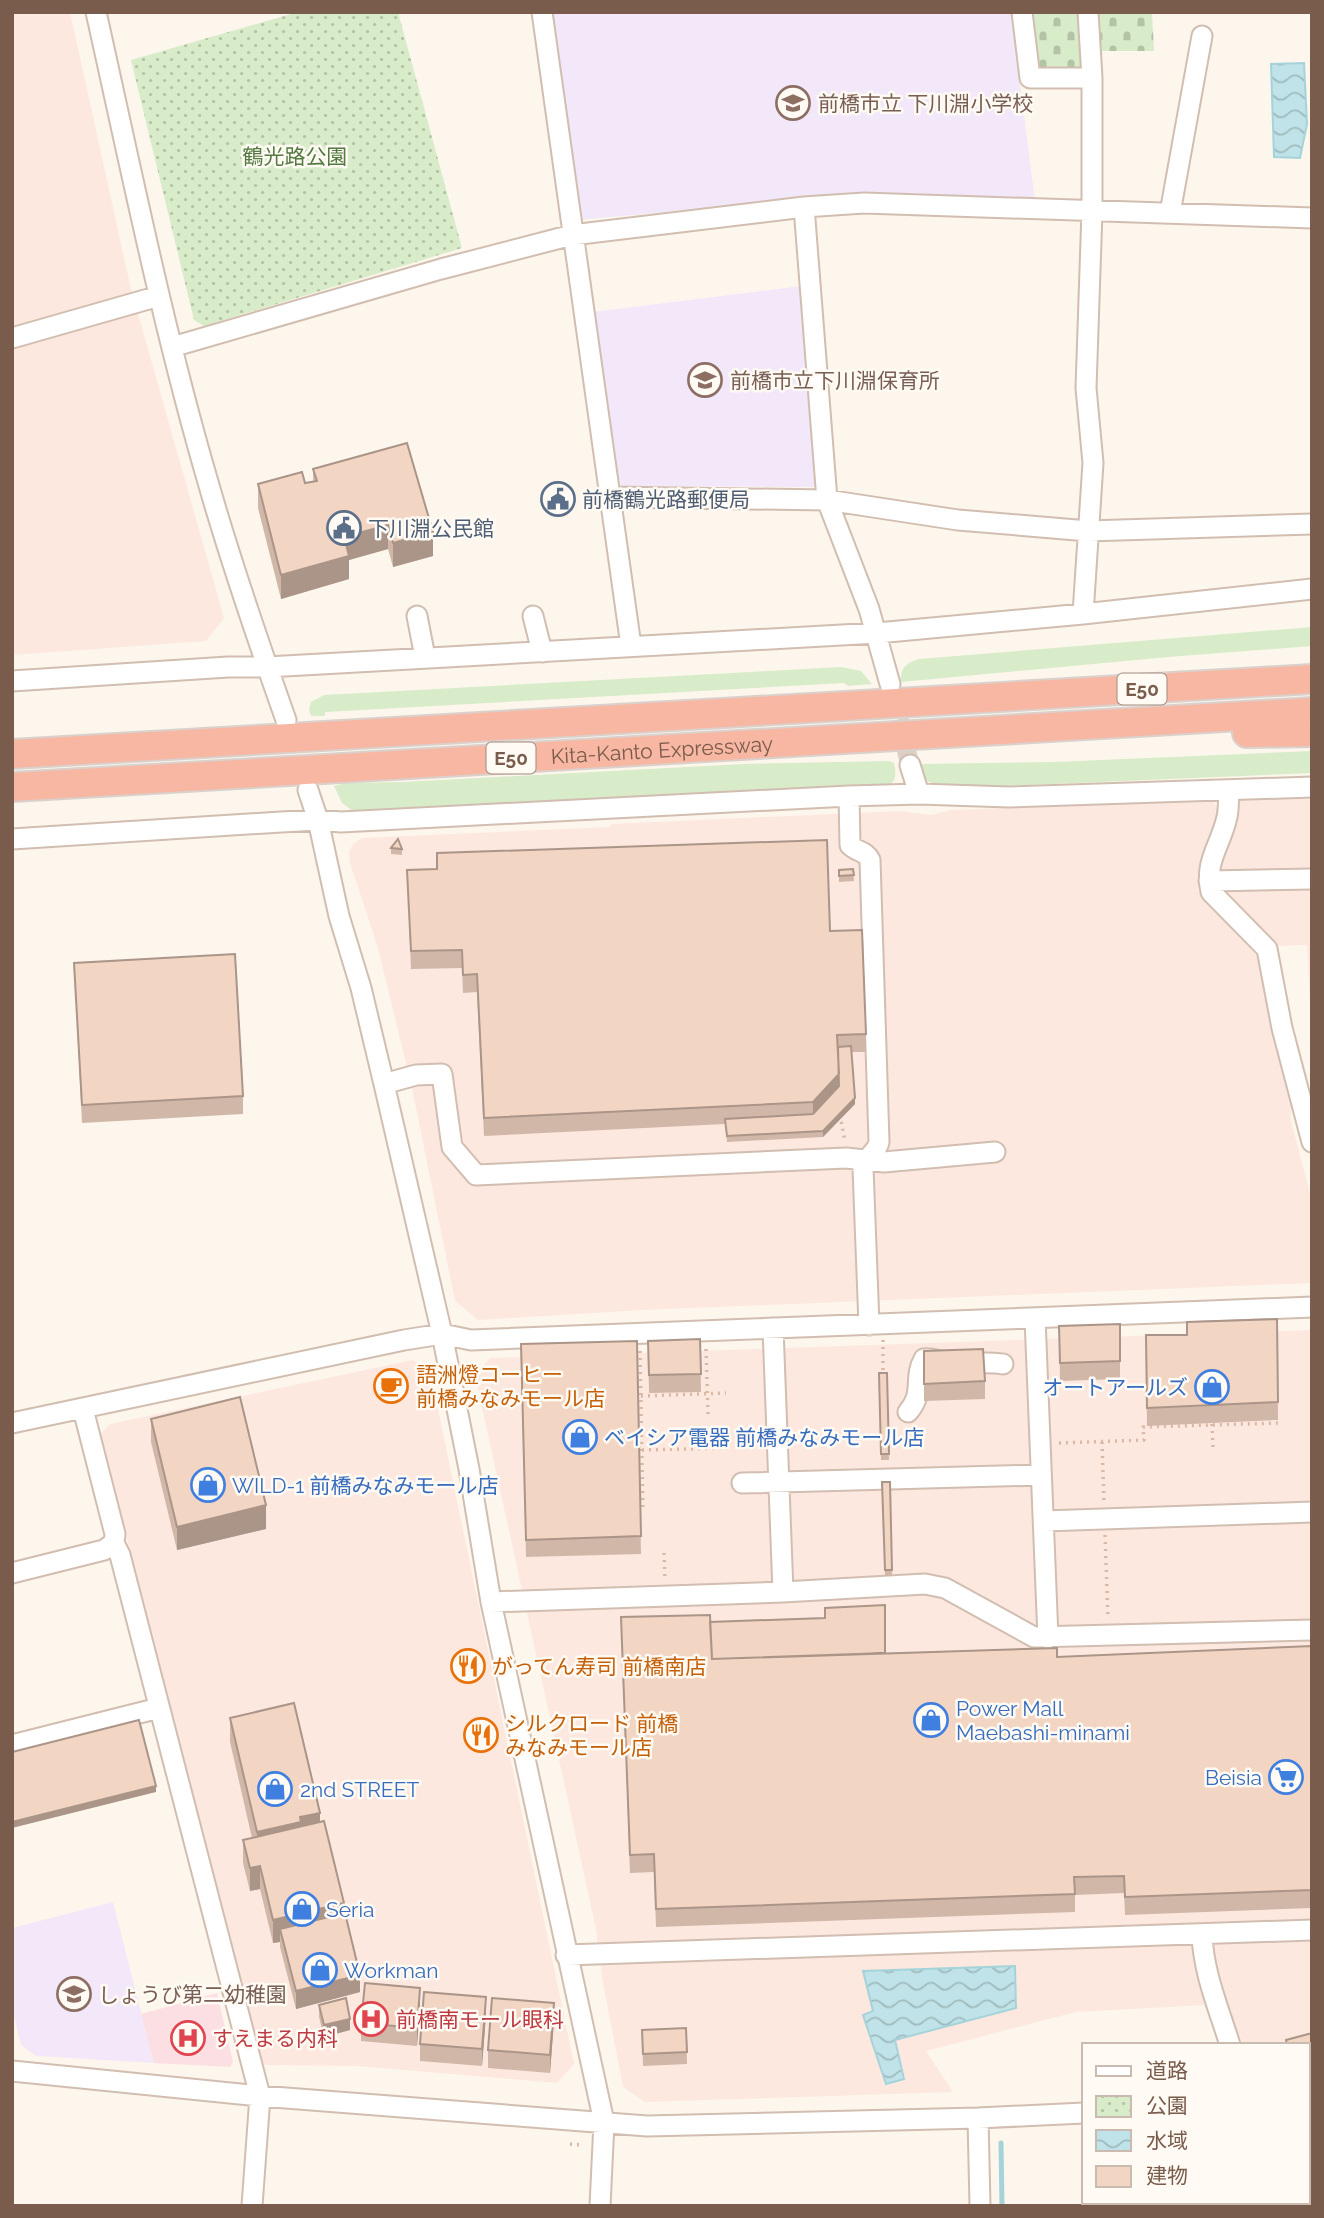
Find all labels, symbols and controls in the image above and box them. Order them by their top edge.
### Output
school or university icon: 前橋市立 下川淵小学校 [774,84,812,122]
place label: 前橋市立 下川淵小学校 [818,91,1033,116]
park label: 鶴光路公園 [243,144,348,169]
school or university icon: 前橋市立下川淵保育所 [686,361,724,399]
place label: 前橋市立下川淵保育所 [730,368,940,393]
public building icon: 前橋鶴光路郵便局 [539,480,577,518]
place label: 前橋鶴光路郵便局 [582,487,750,512]
public building icon: 下川淵公民館 [325,509,363,547]
place label: 下川淵公民館 [368,516,494,541]
road number: E50 [1118,674,1166,704]
street label: Kita-Kanto Expressway [550,731,774,768]
road number: E50 [486,743,536,774]
place label: 語洲燈コーヒー 前橋みなみモール店 [416,1362,605,1411]
cafe icon: 語洲燈コーヒー 前橋みなみモール店 [372,1367,410,1405]
shop icon: オートアールズ [1193,1368,1231,1406]
place label: オートアールズ [1042,1375,1188,1400]
shop icon: ベイシア電器 前橋みなみモール店 [561,1418,599,1456]
place label: ベイシア電器 前橋みなみモール店 [604,1425,924,1450]
shop icon: WILD-1 前橋みなみモール店 [189,1466,227,1504]
place label: WILD-1 前橋みなみモール店 [232,1473,499,1498]
restaurant icon: がってん寿司 前橋南店 [449,1647,487,1685]
place label: がってん寿司 前橋南店 [492,1654,706,1679]
place label: Power Mall Maebashi-minami [956,1696,1130,1745]
shop icon: Power Mall Maebashi-minami [912,1701,950,1739]
place label: シルクロード 前橋 みなみモール店 [505,1711,678,1760]
restaurant icon: シルクロード 前橋 みなみモール店 [462,1716,500,1754]
supermarket icon: Beisia [1267,1758,1305,1796]
place label: Beisia [1205,1765,1262,1790]
shop icon: 2nd STREET [256,1770,294,1808]
place label: 2nd STREET [300,1777,419,1802]
shop icon: Seria [283,1890,321,1928]
place label: Seria [326,1897,374,1922]
shop icon: Workman [301,1951,339,1989]
place label: Workman [344,1958,439,1983]
school or university icon: しょうび第二幼稚園 [55,1975,93,2013]
place label: しょうび第二幼稚園 [98,1982,287,2007]
hospital icon: 前橋南モール眼科 [352,2000,390,2038]
place label: 前橋南モール眼科 [396,2007,564,2032]
hospital icon: すえまる内科 [169,2019,207,2057]
place label: すえまる内科 [212,2026,338,2051]
legend [1082,2043,1310,2204]
text: 道路 [1146,2058,1188,2083]
text: 公園 [1146,2093,1188,2118]
text: 水域 [1146,2128,1188,2153]
text: 建物 [1146,2163,1188,2188]

